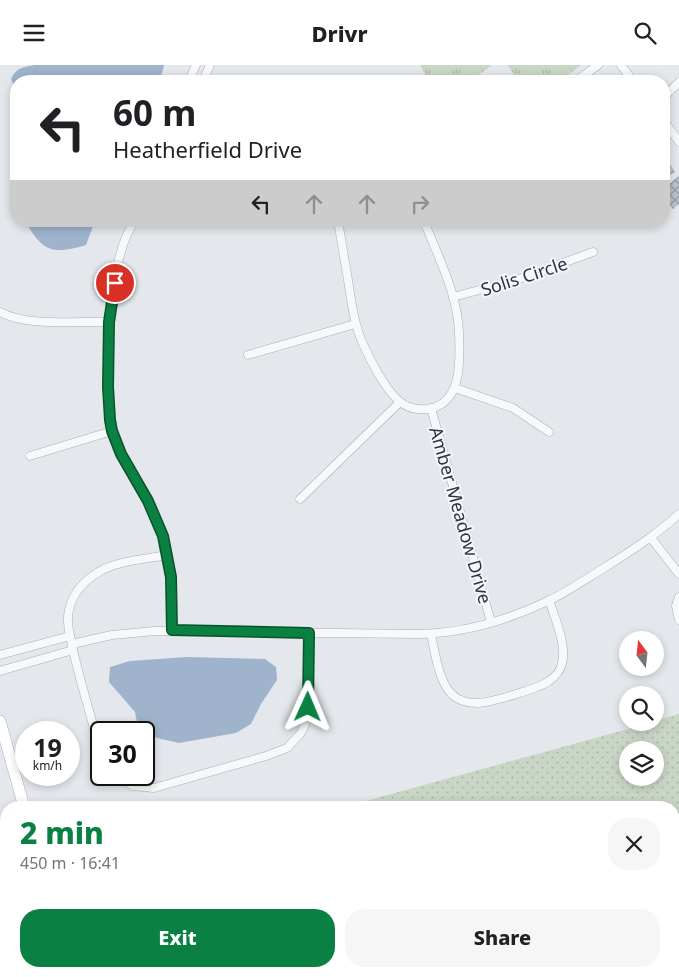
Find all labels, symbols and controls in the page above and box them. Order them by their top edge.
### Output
text: Drivr [311,18,368,48]
icon: menu [20,19,48,47]
icon: search [631,19,659,47]
text: 60 m [113,89,196,136]
icon: left [30,95,95,160]
text: Heatherfield Drive [113,134,302,164]
icon: left [247,190,275,218]
icon: ahead [300,190,328,218]
icon: ahead [353,190,381,218]
icon: right [406,190,434,218]
street label: Solis Circle [478,251,570,301]
pin [94,262,136,304]
icon: arrive [101,269,129,297]
street label: Amber Meadow Drive [424,424,498,606]
north arrow [619,631,664,676]
map controls [619,631,664,786]
position arrow [281,680,333,732]
button: search [619,686,664,731]
speed limit sign: 30 [90,721,155,786]
text: 19 [33,730,62,764]
button: layers [619,741,664,786]
text: km/h [33,757,62,774]
text: 2 min [20,812,104,853]
button: close [608,818,660,870]
text: 450 m · 16:41 [20,852,120,874]
button: Exit [20,909,335,967]
button: Share [345,909,660,967]

